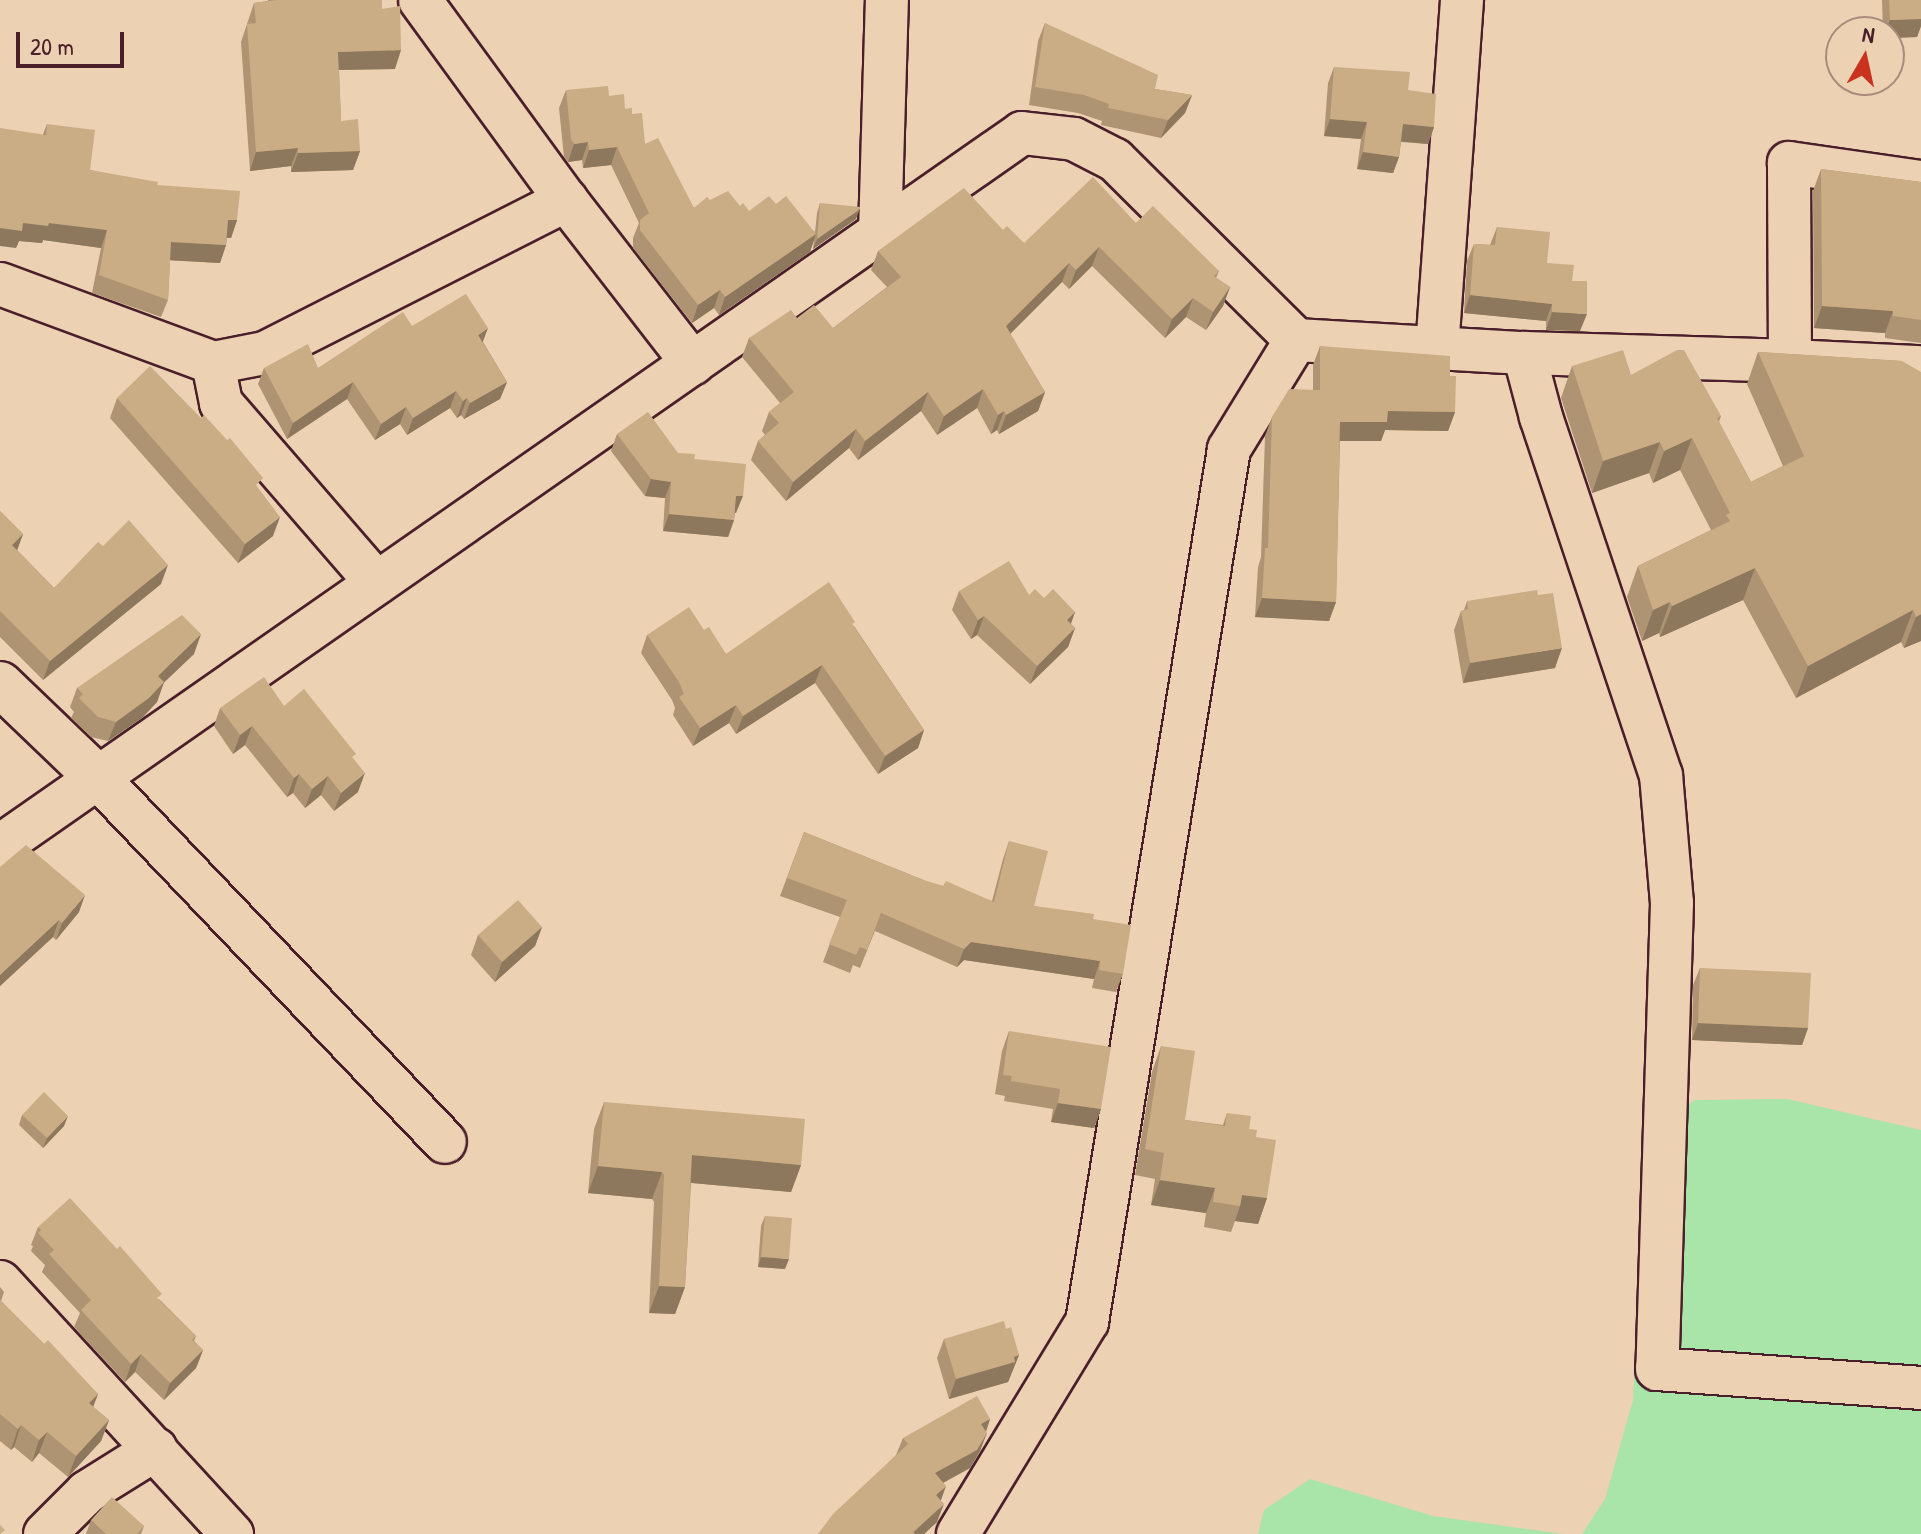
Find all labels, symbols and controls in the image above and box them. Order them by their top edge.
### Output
scale bar [20,16,128,66]
north arrow [1825,16,1905,96]
text: N [1860,19,1877,50]
text: 20 m [30,30,74,62]

